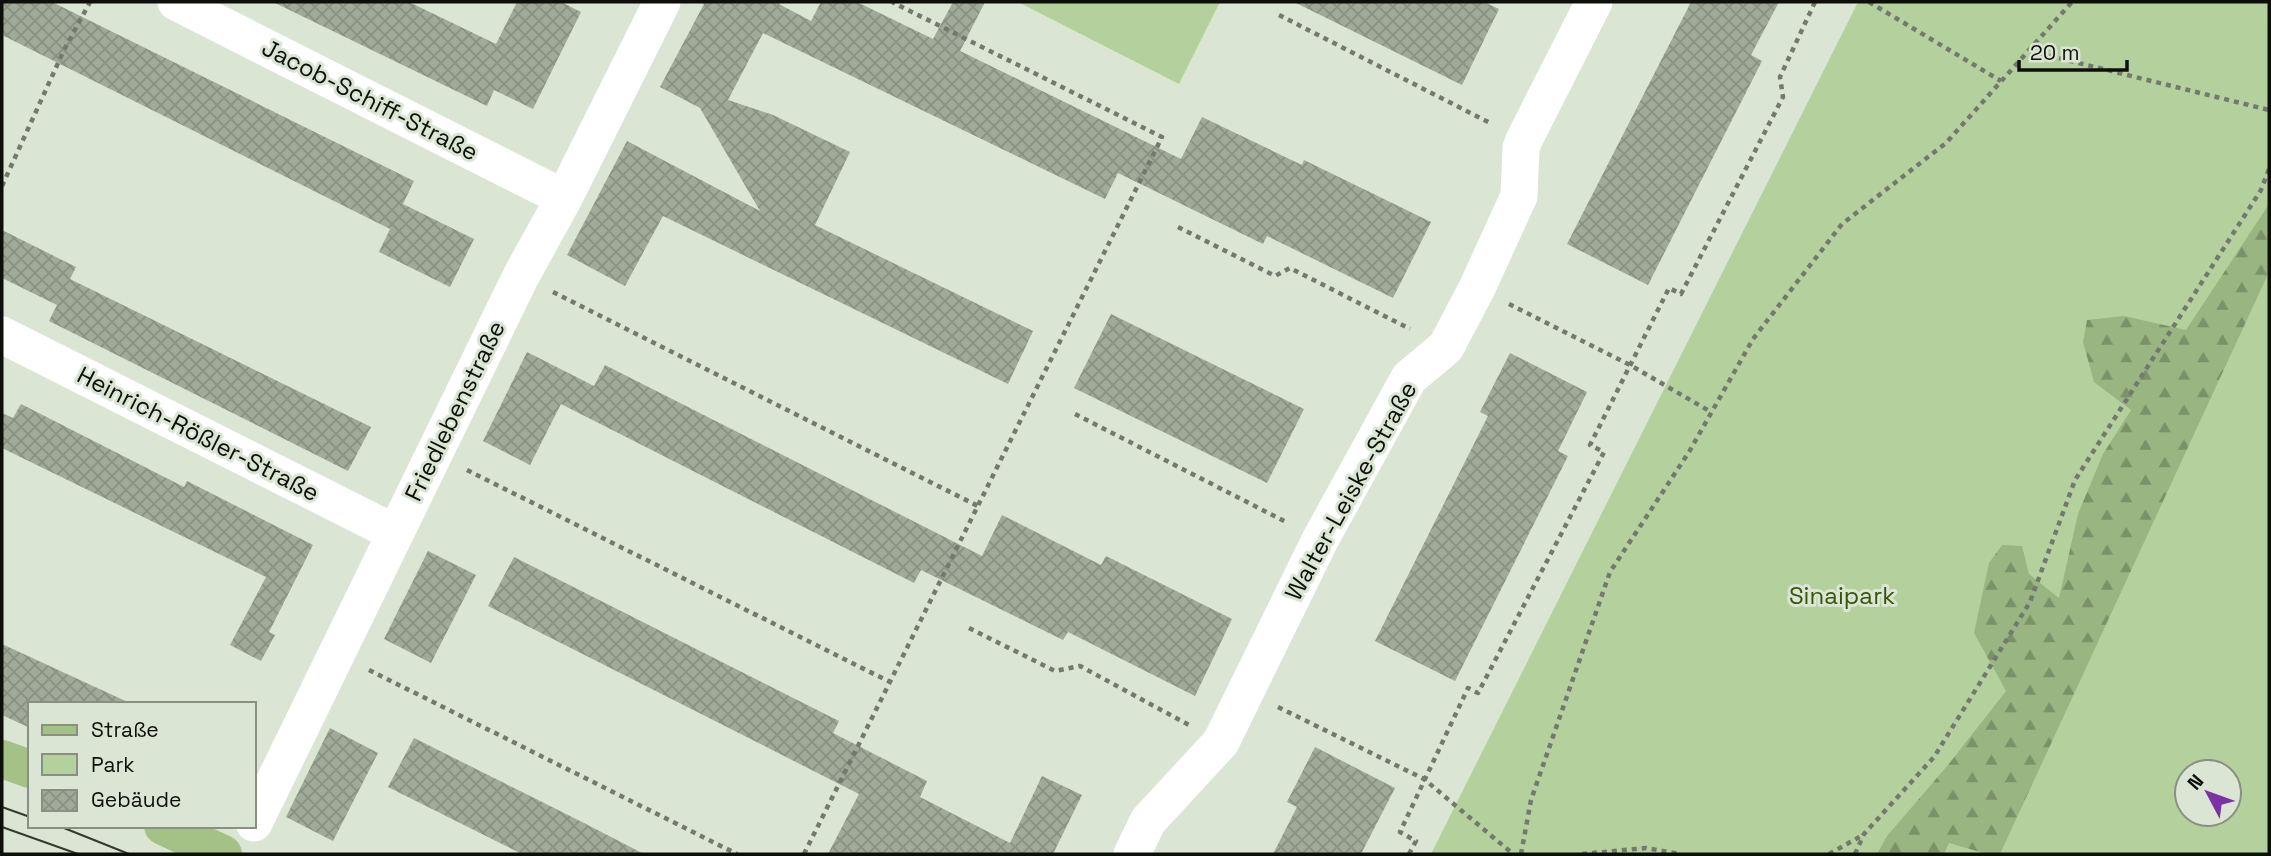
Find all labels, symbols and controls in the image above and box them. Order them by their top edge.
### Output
scale bar [2019,28,2128,72]
street label: Jacob-Schiff-Straße [257,32,484,168]
text: 20 m [2030,39,2080,66]
street label: Friedlebenstraße [397,315,512,506]
street label: Heinrich-Rößler-Straße [72,359,324,508]
street label: Walter-Leiske-Straße [1278,376,1424,606]
park label: Sinaipark [1789,580,1895,611]
legend [28,702,256,828]
text: Straße [91,716,159,743]
text: Park [91,751,135,778]
north arrow [2173,758,2243,828]
text: N [2182,769,2209,795]
text: Gebäude [91,786,181,813]

